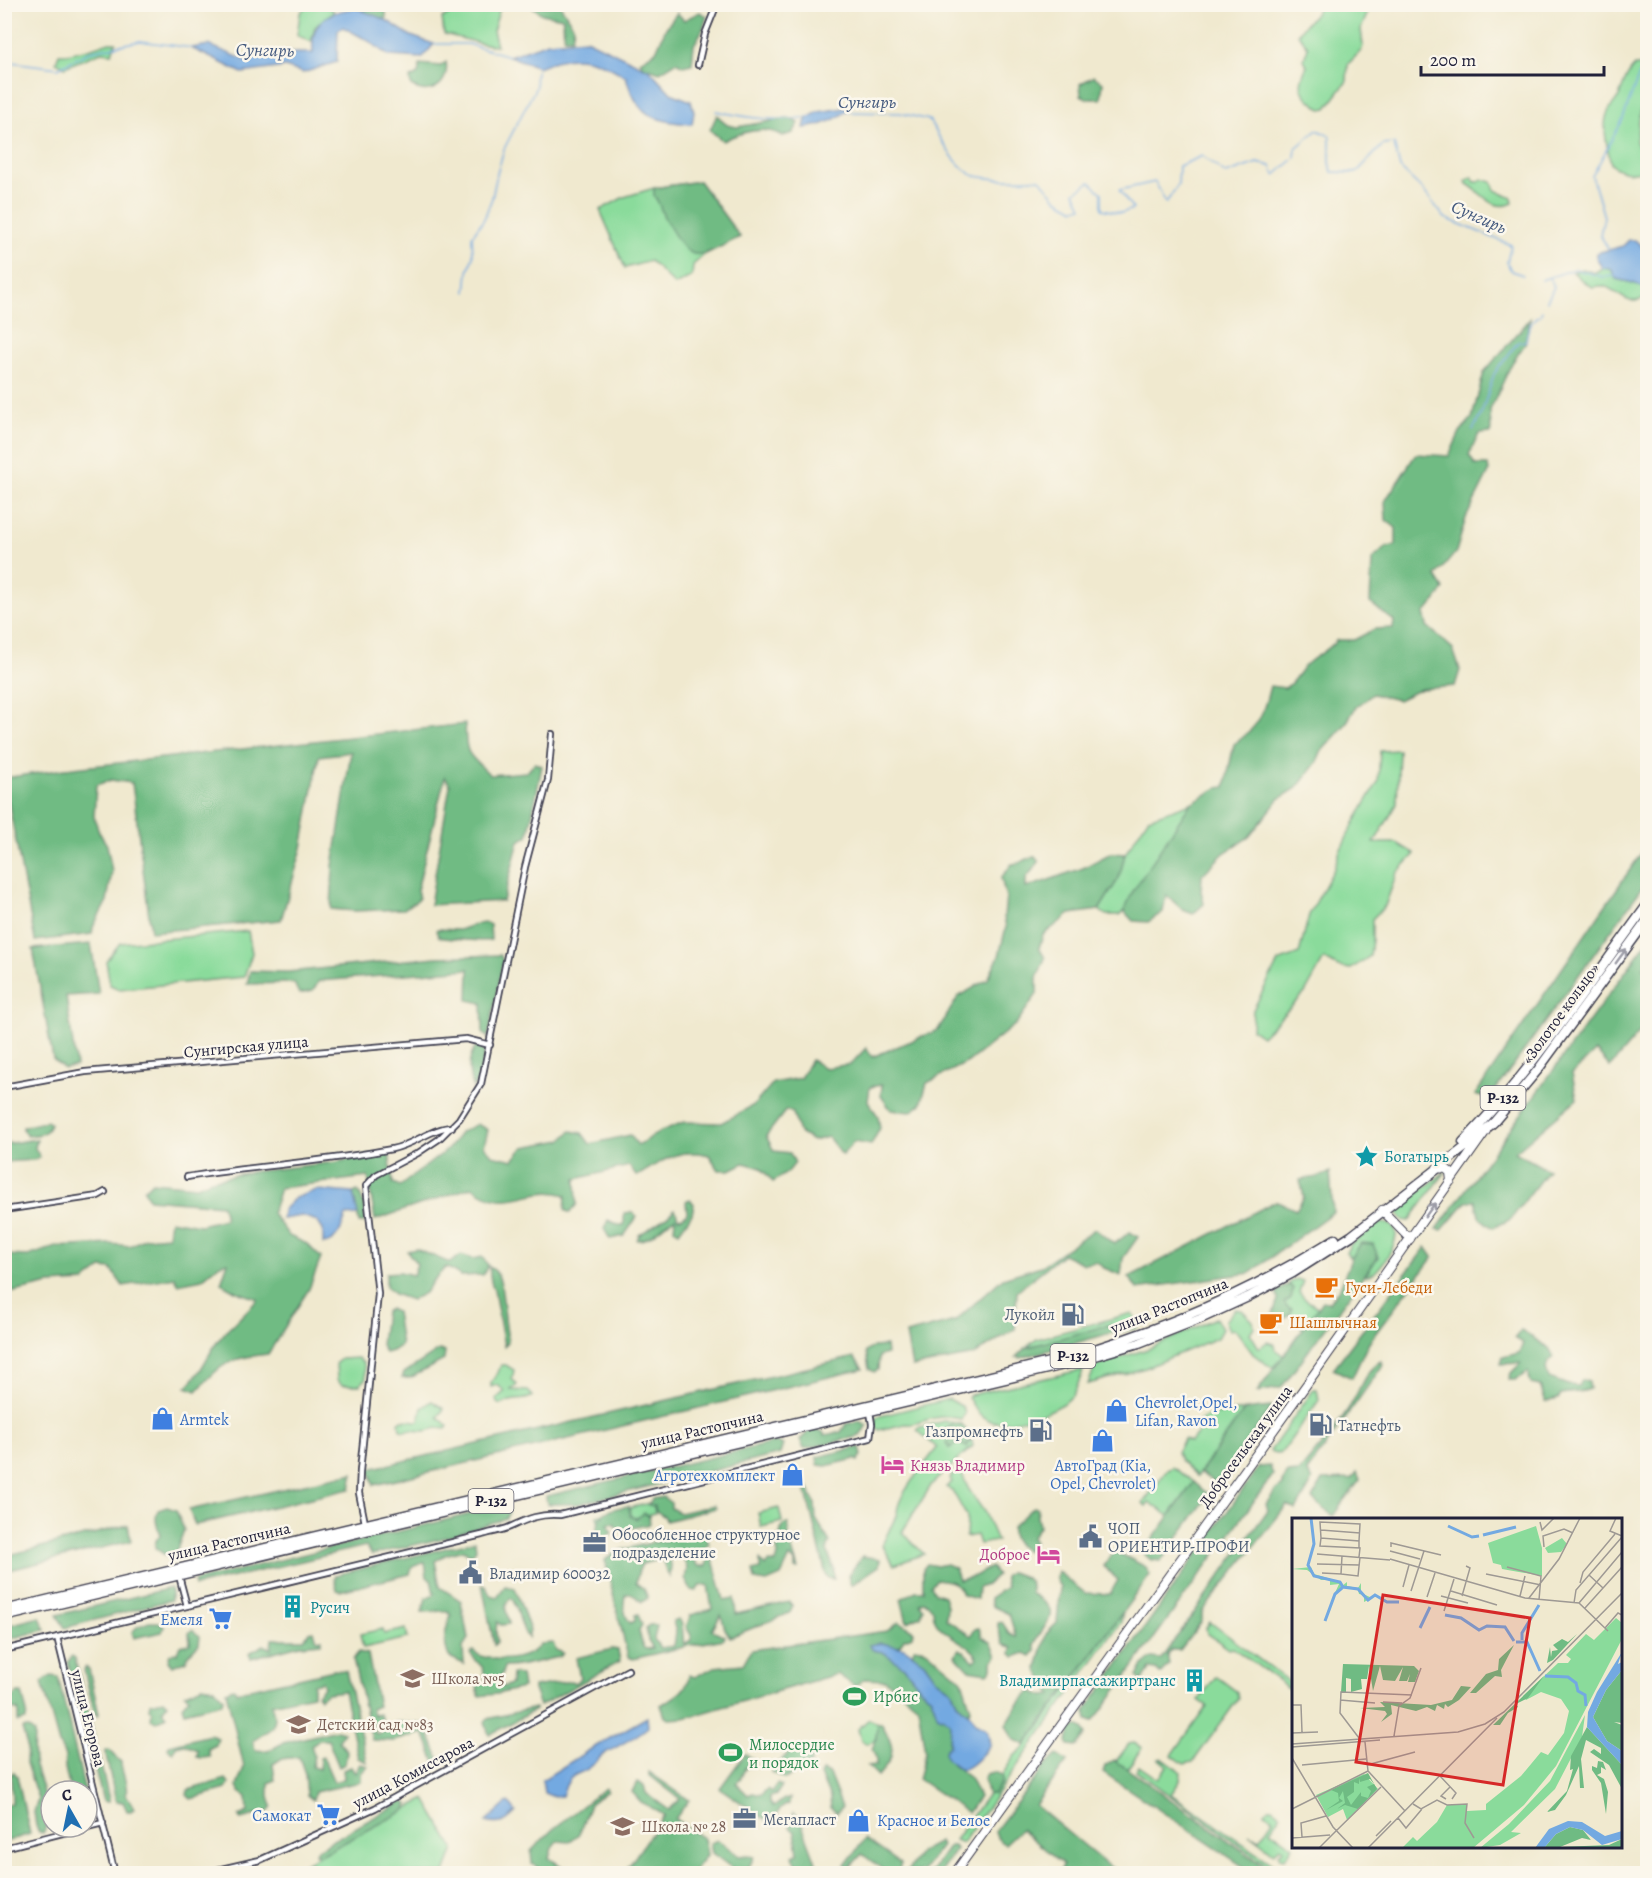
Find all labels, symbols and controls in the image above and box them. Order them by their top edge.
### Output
water label: Сунгирь [236,37,295,63]
scale bar [1421,39,1604,77]
text: 200 m [1430,48,1476,72]
water label: Сунгирь [838,90,897,114]
water label: Сунгирь [1448,194,1511,240]
one-way arrow [1615,948,1627,964]
street label: «Золотое кольцо» [1517,959,1605,1069]
street label: Сунгирская улица [183,1031,310,1063]
road number: Р-132 [1480,1086,1526,1110]
place icon: Богатырь [1353,1143,1379,1169]
place label: Богатырь [1384,1146,1449,1168]
one-way arrow [1424,1203,1437,1219]
street label: улица Растопчина [1106,1272,1232,1340]
cafe icon: Гуси-Лебеди [1314,1274,1340,1300]
place label: Гуси-Лебеди [1345,1277,1433,1299]
fuel station icon: Лукойл [1060,1301,1086,1327]
place label: Лукойл [1004,1304,1055,1326]
cafe icon: Шашлычная [1258,1309,1284,1335]
place label: Шашлычная [1289,1312,1377,1334]
road number: Р-132 [1050,1344,1096,1368]
street label: Добросельская улица [1194,1380,1298,1512]
place label: Chevrolet,Opel, Lifan, Ravon [1135,1392,1237,1432]
shop icon: Chevrolet,Opel, Lifan, Ravon [1104,1398,1130,1424]
street label: улица Растопчина [638,1405,766,1455]
shop icon: Armtek [149,1406,175,1432]
place label: Armtek [179,1409,229,1431]
fuel station icon: Татнефть [1307,1412,1333,1438]
place label: Татнефть [1338,1415,1401,1437]
fuel station icon: Газпромнефть [1028,1418,1054,1444]
place label: Газпромнефть [925,1421,1023,1443]
shop icon: АвтоГрад (Kia, Opel, Chevrolet) [1090,1427,1116,1453]
hotel icon: Князь Владимир [879,1452,905,1478]
place label: Князь Владимир [910,1455,1025,1477]
place label: АвтоГрад (Kia, Opel, Chevrolet) [1050,1455,1156,1495]
shop icon: Агротехкомплект [780,1462,806,1488]
place label: Агротехкомплект [653,1465,775,1487]
road number: Р-132 [468,1489,514,1513]
street label: улица Растопчина [165,1517,293,1567]
place label: ЧОП ОРИЕНТИР-ПРОФИ [1108,1518,1250,1558]
inset map [1292,1518,1622,1848]
place label: Обособленное структурное подразделение [612,1524,800,1564]
public building icon: ЧОП ОРИЕНТИР-ПРОФИ [1077,1524,1103,1550]
office icon: Обособленное структурное подразделение [581,1530,607,1556]
hotel icon: Доброе [1035,1541,1061,1567]
place label: Доброе [979,1544,1030,1566]
public building icon: Владимир 600032 [458,1560,484,1586]
place label: Владимир 600032 [489,1563,610,1585]
building icon: Русич [279,1594,305,1620]
place label: Русич [310,1597,350,1619]
supermarket icon: Емеля [208,1606,234,1632]
place label: Емеля [160,1609,203,1631]
school or university icon: Школа №5 [400,1665,426,1691]
street label: улица Егорова [65,1666,111,1770]
building icon: Владимирпассажиртранс [1181,1667,1207,1693]
place label: Школа №5 [431,1668,505,1690]
place label: Владимирпассажиртранс [999,1670,1176,1692]
sports icon: Ирбис [842,1683,868,1709]
place label: Ирбис [873,1686,918,1708]
school or university icon: Детский сад №83 [286,1711,312,1737]
place label: Детский сад №83 [317,1714,434,1736]
street label: улица Комиссарова [348,1731,478,1815]
place label: Милосердие и порядок [749,1734,835,1774]
sports icon: Милосердие и порядок [718,1740,744,1766]
north arrow [39,1779,99,1839]
text: С [60,1784,74,1807]
supermarket icon: Самокат [316,1802,342,1828]
place label: Самокат [252,1805,311,1827]
office icon: Мегапласт [732,1806,758,1832]
shop icon: Красное и Белое [846,1807,872,1833]
place label: Мегапласт [763,1809,836,1831]
place label: Красное и Белое [877,1810,990,1832]
school or university icon: Школа № 28 [610,1813,636,1839]
place label: Школа № 28 [641,1816,726,1838]

